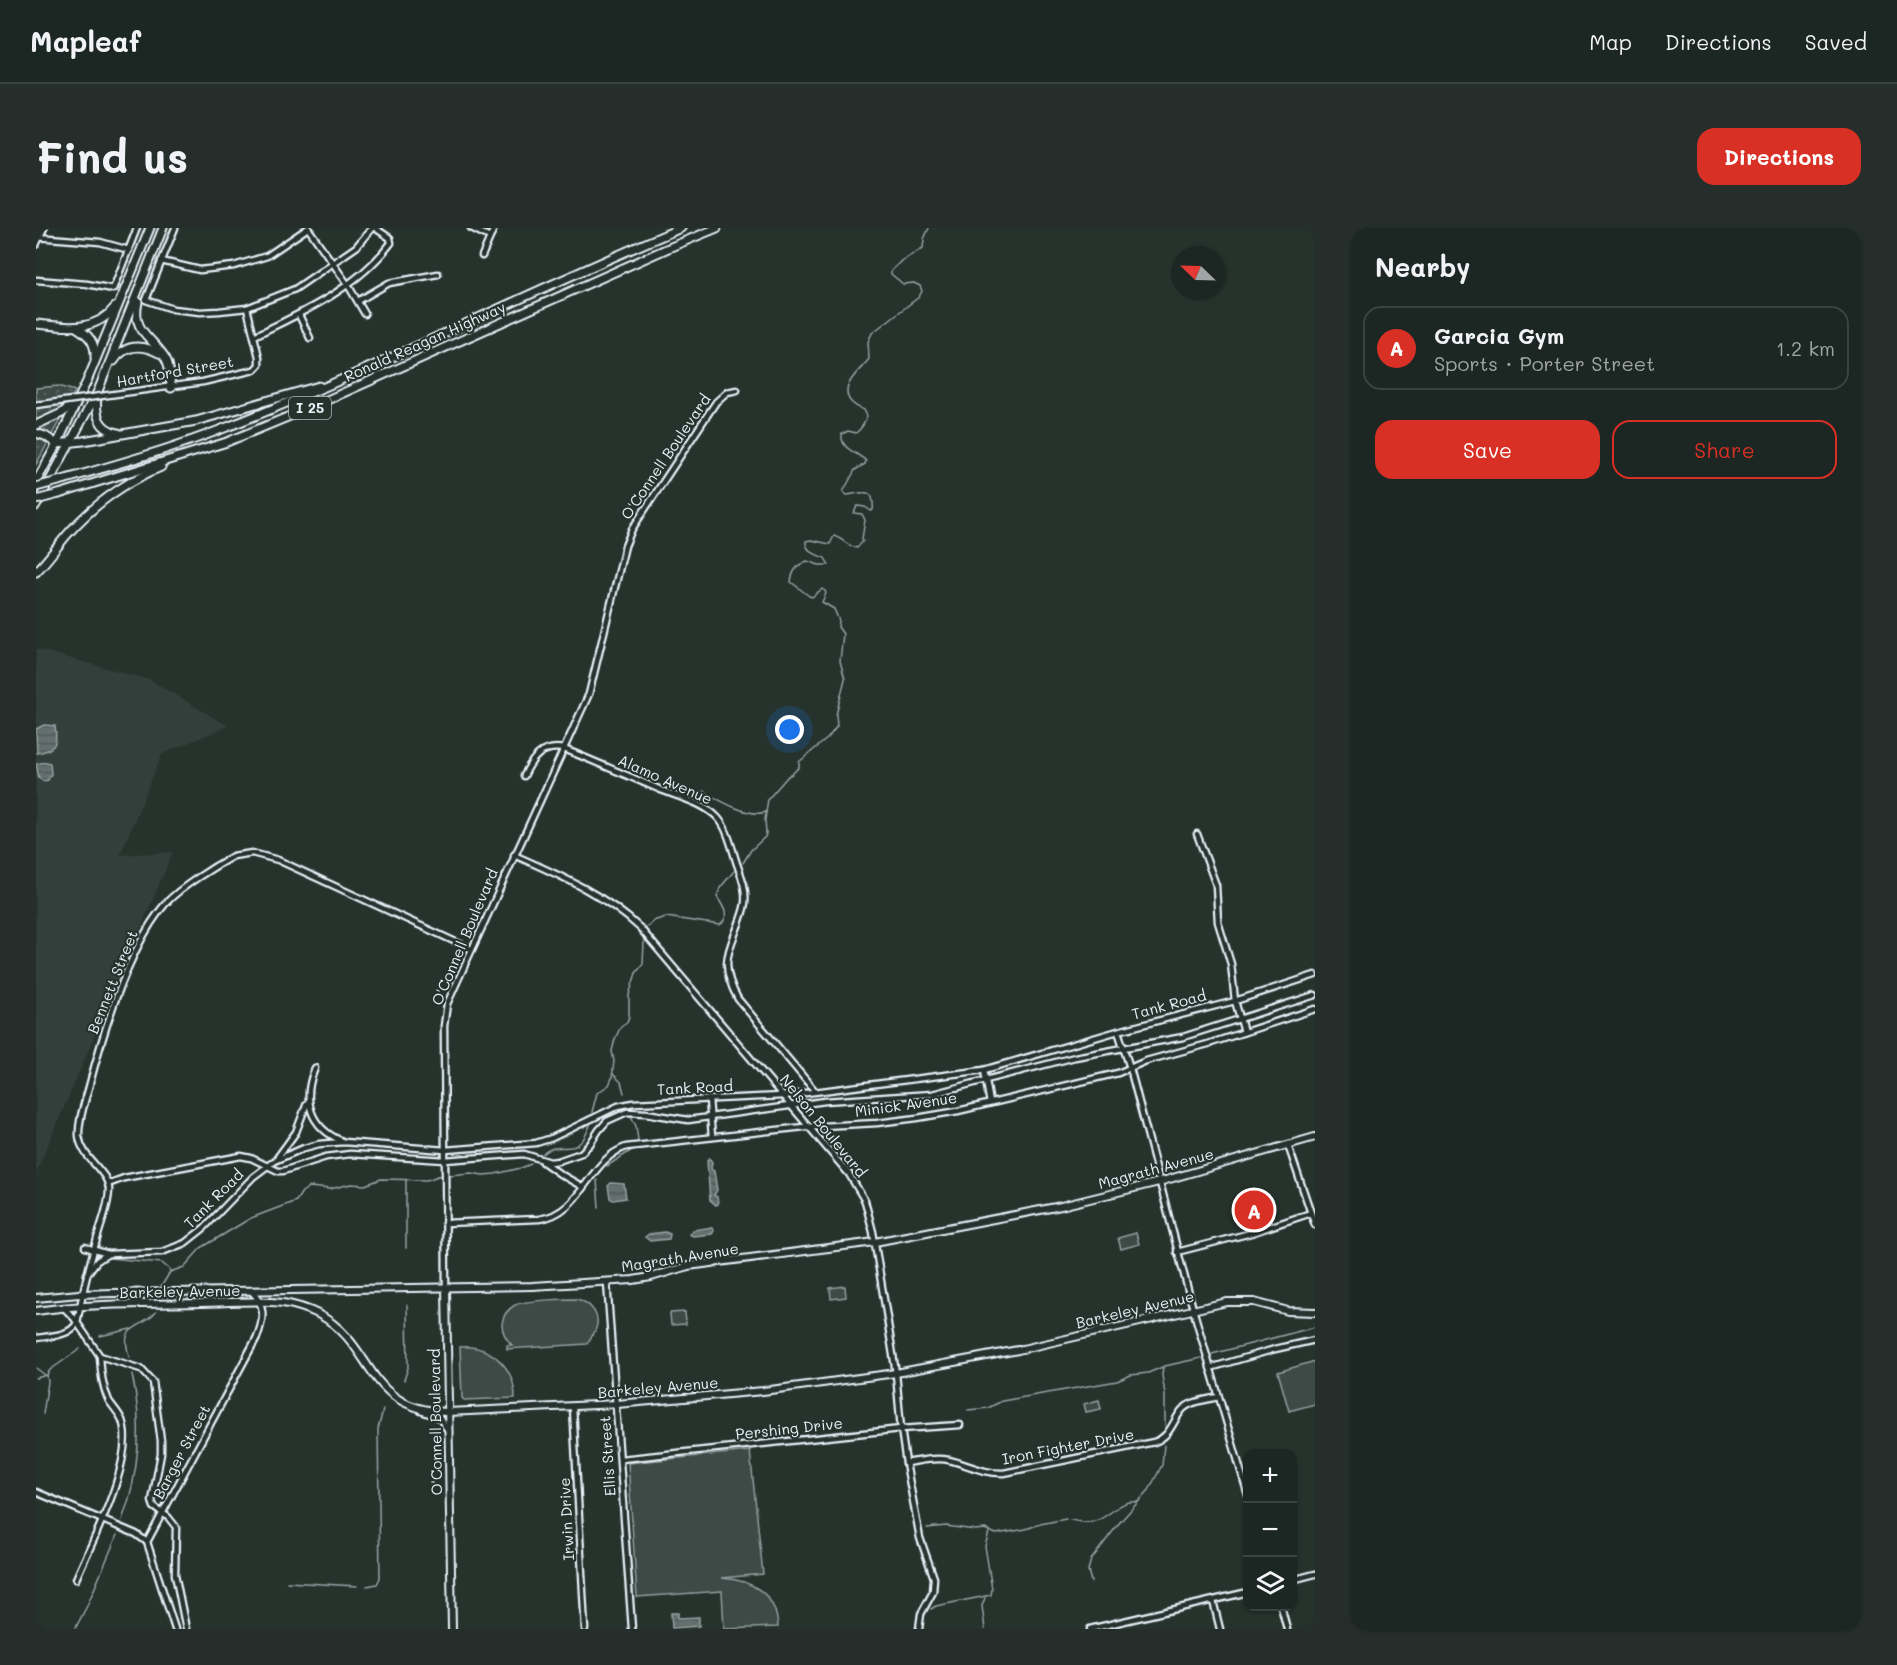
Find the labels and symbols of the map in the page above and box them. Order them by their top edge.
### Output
north arrow [1171,246,1225,300]
street label: Ronald Reagan Highway [341,296,509,386]
street label: Hartford Street [115,351,235,391]
street label: O'Connell Boulevard [616,390,715,523]
road number: I 25 [289,397,331,419]
your location [775,715,804,744]
street label: Alamo Avenue [615,749,716,809]
street label: O'Connell Boulevard [426,865,502,1008]
street label: Bennett Street [82,927,142,1036]
street label: Tank Road [1129,985,1208,1024]
street label: Nelson Boulevard [776,1070,872,1181]
street label: Tank Road [656,1075,733,1099]
street label: Minick Avenue [854,1087,958,1121]
street label: Magrath Avenue [1096,1143,1216,1193]
street label: Tank Road [179,1164,247,1232]
pin: A [1234,1188,1274,1232]
street label: Magrath Avenue [620,1238,740,1276]
street label: Barkeley Avenue [119,1280,241,1302]
street label: Barkeley Avenue [1074,1286,1196,1332]
street label: O'Connell Boulevard [424,1348,446,1496]
street label: Barkeley Avenue [597,1372,719,1402]
street label: Barger Street [148,1401,214,1502]
street label: Pershing Drive [734,1412,844,1444]
street label: Ellis Street [594,1415,620,1497]
street label: Iron Fighter Drive [1000,1423,1136,1469]
street label: Irwin Drive [554,1477,578,1561]

